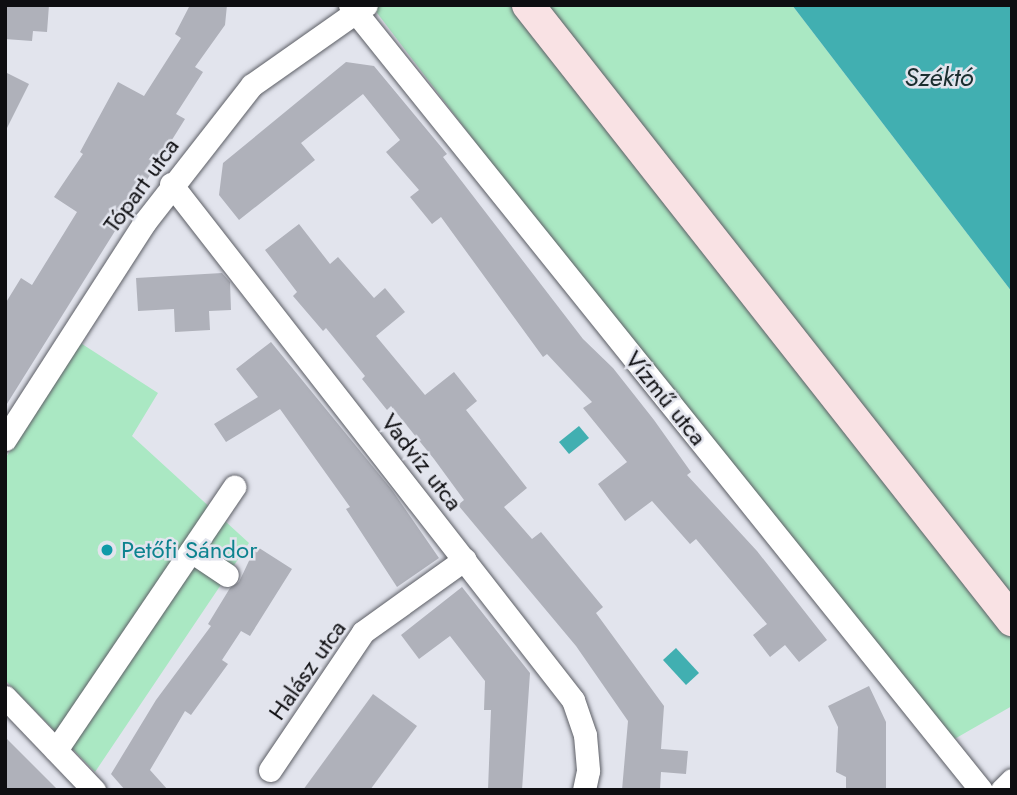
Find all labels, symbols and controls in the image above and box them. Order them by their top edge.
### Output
water label: Széktó [905,62,973,94]
street label: Tópart utca [97,132,185,238]
street label: Vízmű utca [619,345,713,451]
street label: Vadvíz utca [375,408,469,516]
place label: Petőfi Sándor [121,536,257,564]
marker: Petőfi Sándor [99,542,115,558]
street label: Halász utca [262,615,352,725]

